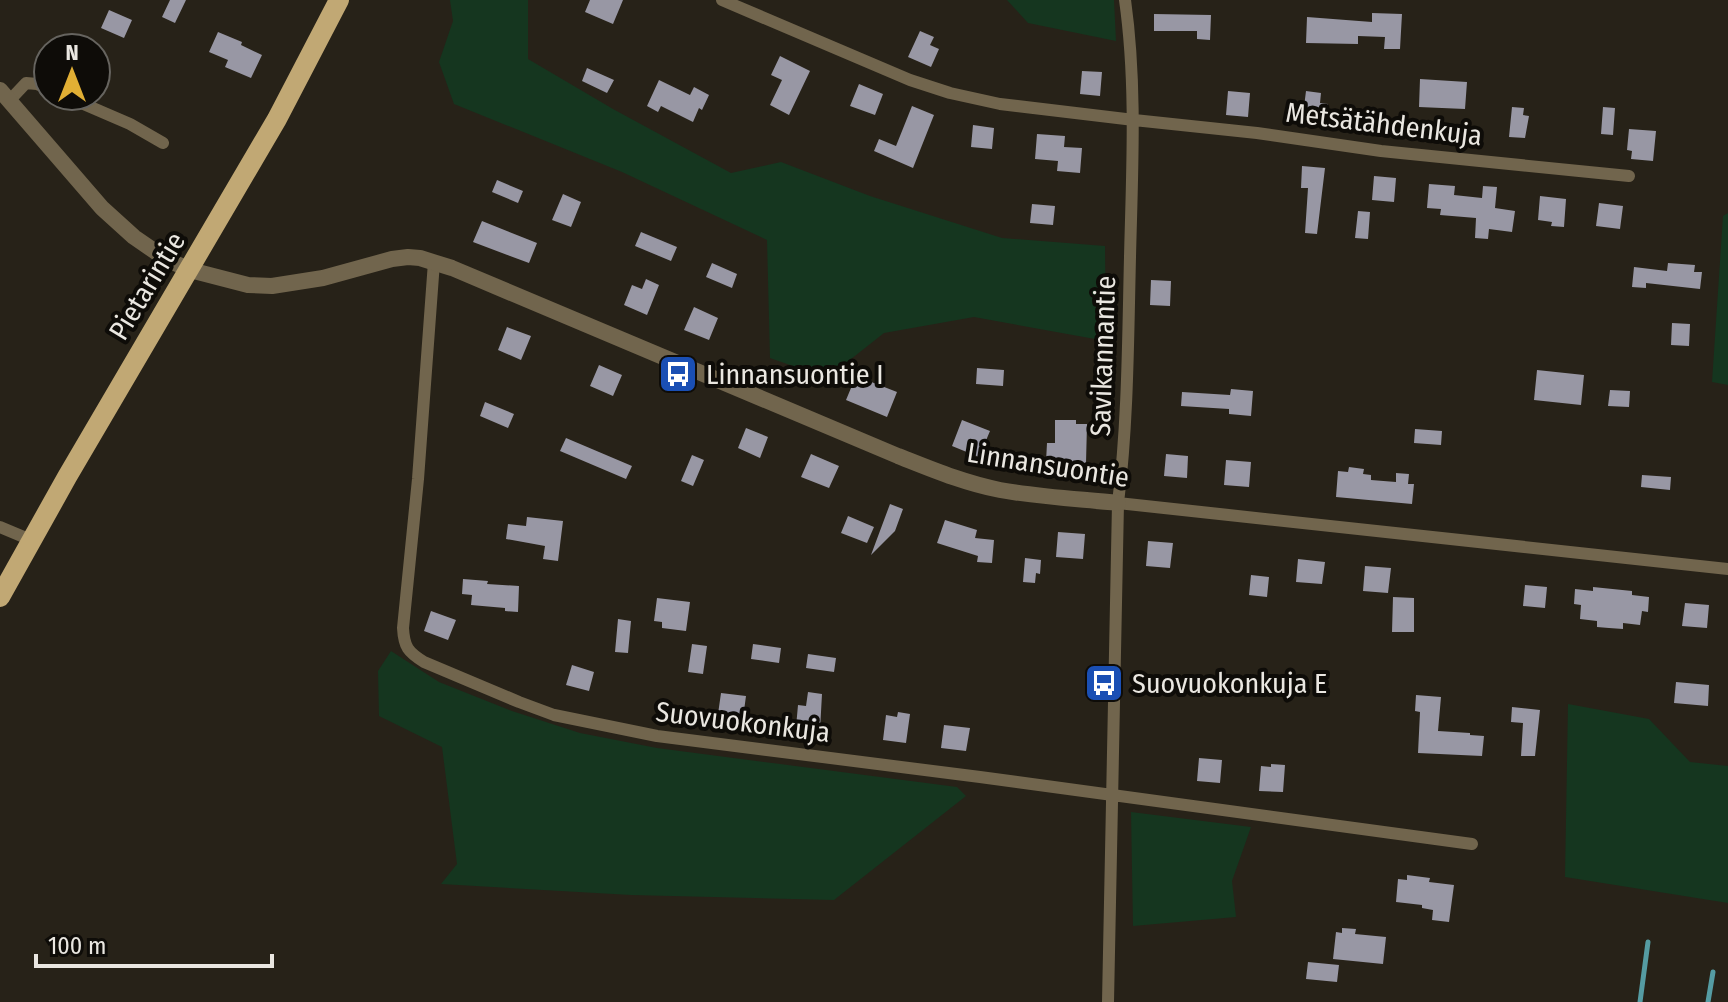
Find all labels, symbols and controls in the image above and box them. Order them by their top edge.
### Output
north arrow [32,32,112,112]
text: N [65,39,79,66]
street label: Metsätähdenkuja [1284,96,1484,152]
street label: Pietarintie [102,226,192,346]
street label: Savikannantie [1084,275,1122,437]
bus stop icon: Linnansuontie I [657,353,699,395]
place label: Linnansuontie I [706,358,884,391]
street label: Linnansuontie [965,436,1131,494]
bus stop icon: Suovuokonkuja E [1083,662,1125,704]
place label: Suovuokonkuja E [1132,667,1327,700]
street label: Suovuokonkuja [654,695,832,749]
scale bar [36,918,272,968]
text: 100 m [48,932,106,960]

